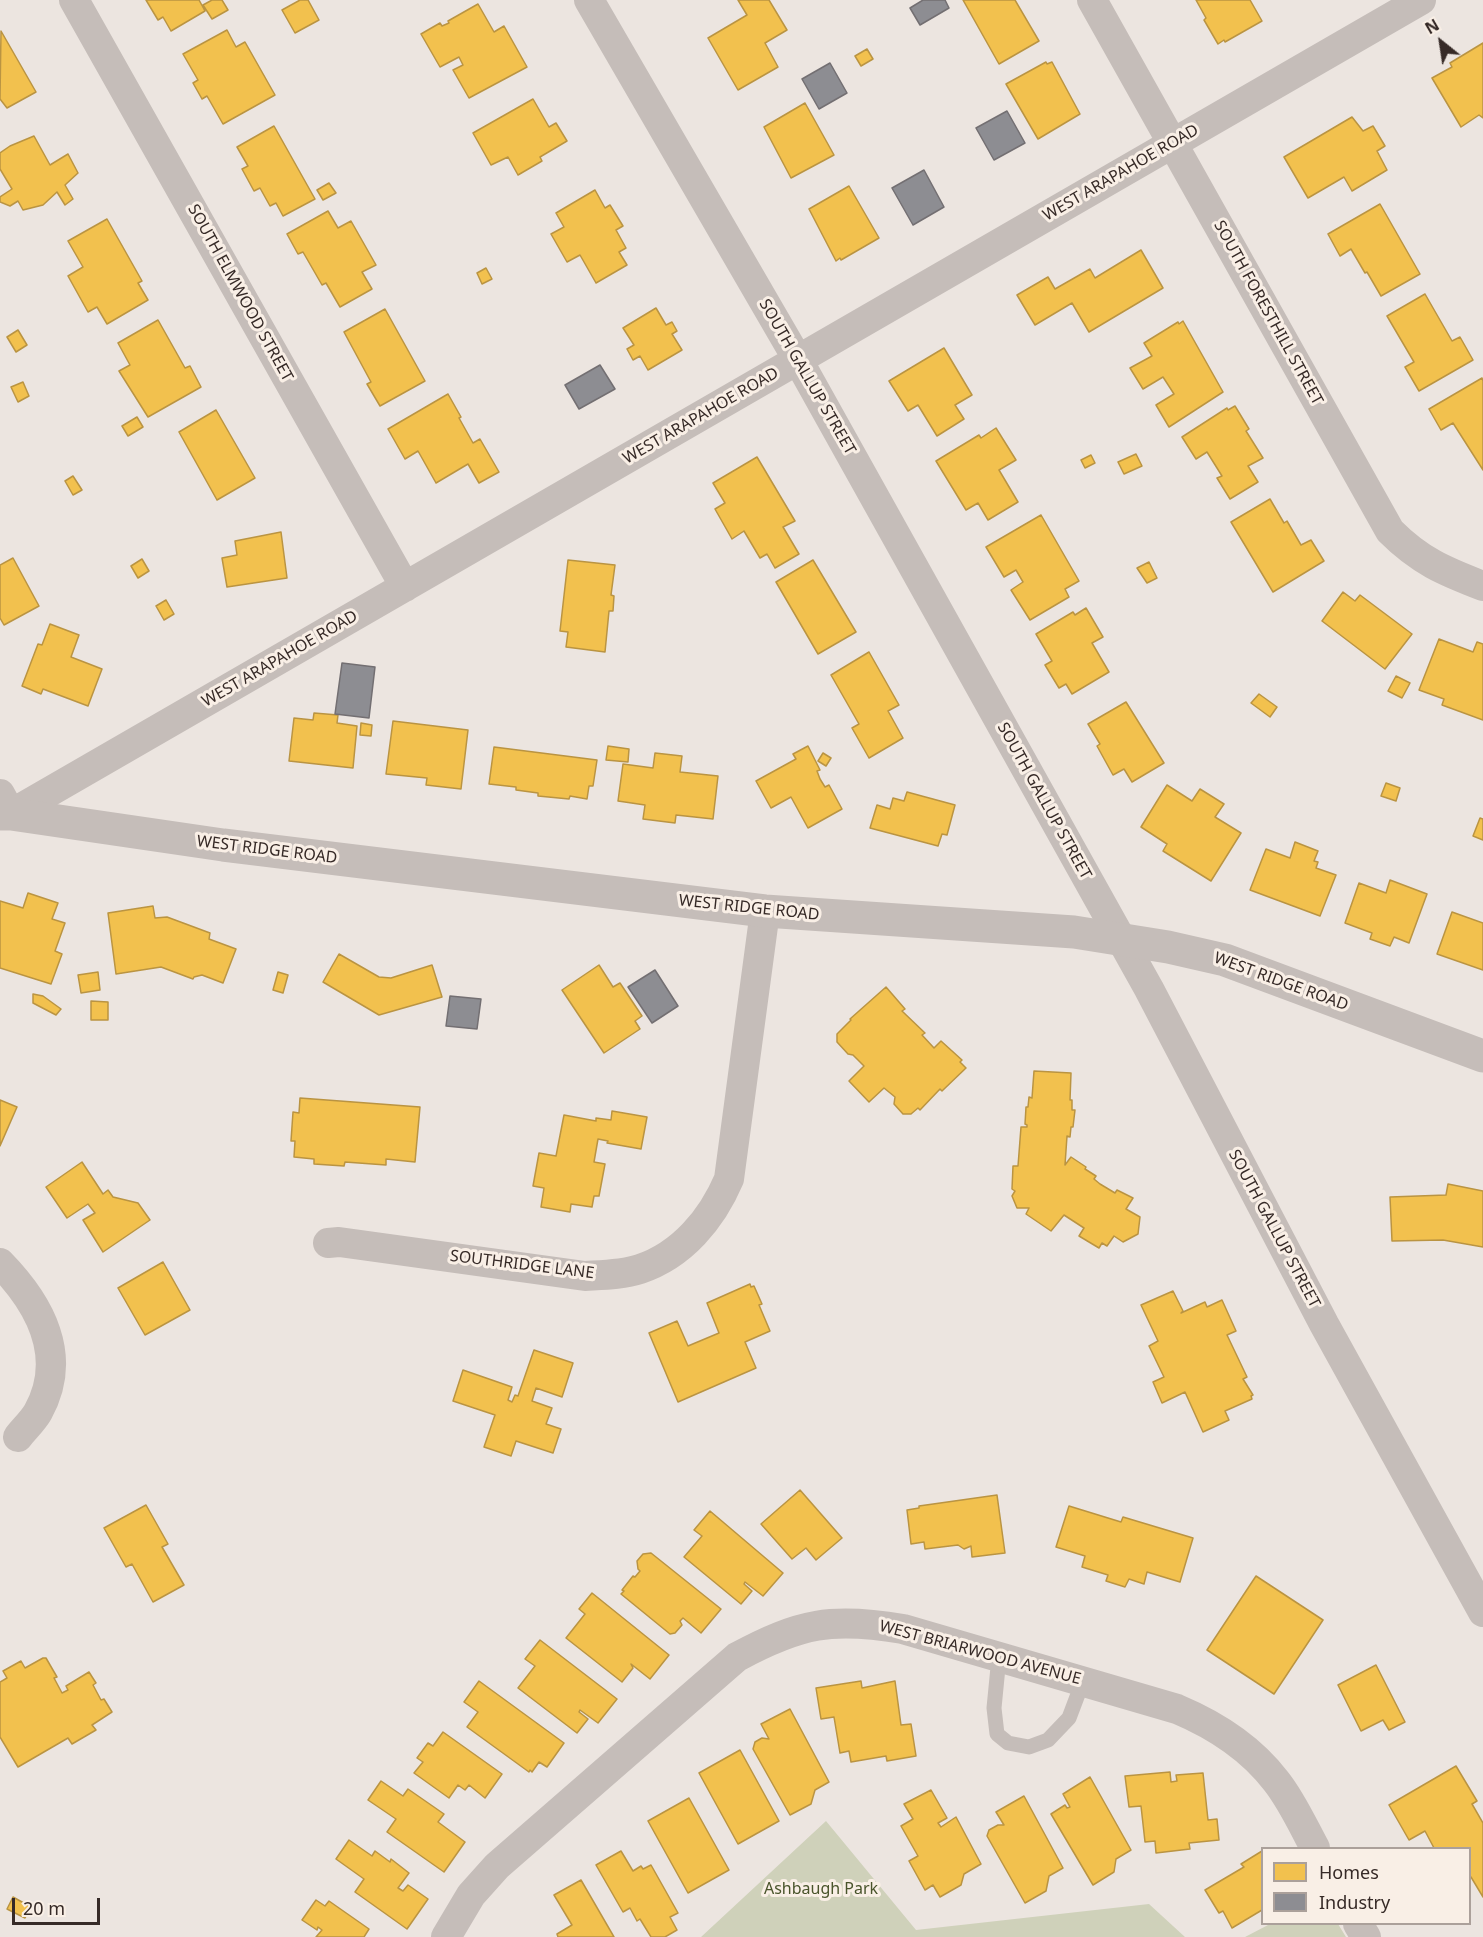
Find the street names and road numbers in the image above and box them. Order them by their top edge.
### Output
street label: WEST ARAPAHOE ROAD [1040,121,1202,225]
street label: SOUTH ELMWOOD STREET [183,201,297,385]
street label: SOUTH FORESTHILL STREET [1209,217,1327,409]
street label: SOUTH GALLUP STREET [755,296,859,458]
street label: WEST ARAPAHOE ROAD [620,364,782,468]
street label: WEST ARAPAHOE ROAD [199,607,361,711]
street label: SOUTH GALLUP STREET [993,719,1095,883]
street label: WEST RIDGE ROAD [196,832,338,868]
street label: WEST RIDGE ROAD [678,891,820,925]
street label: WEST RIDGE ROAD [1211,949,1351,1015]
street label: SOUTH GALLUP STREET [1224,1147,1324,1311]
street label: SOUTHRIDGE LANE [449,1247,595,1283]
street label: WEST BRIARWOOD AVENUE [877,1617,1083,1689]

